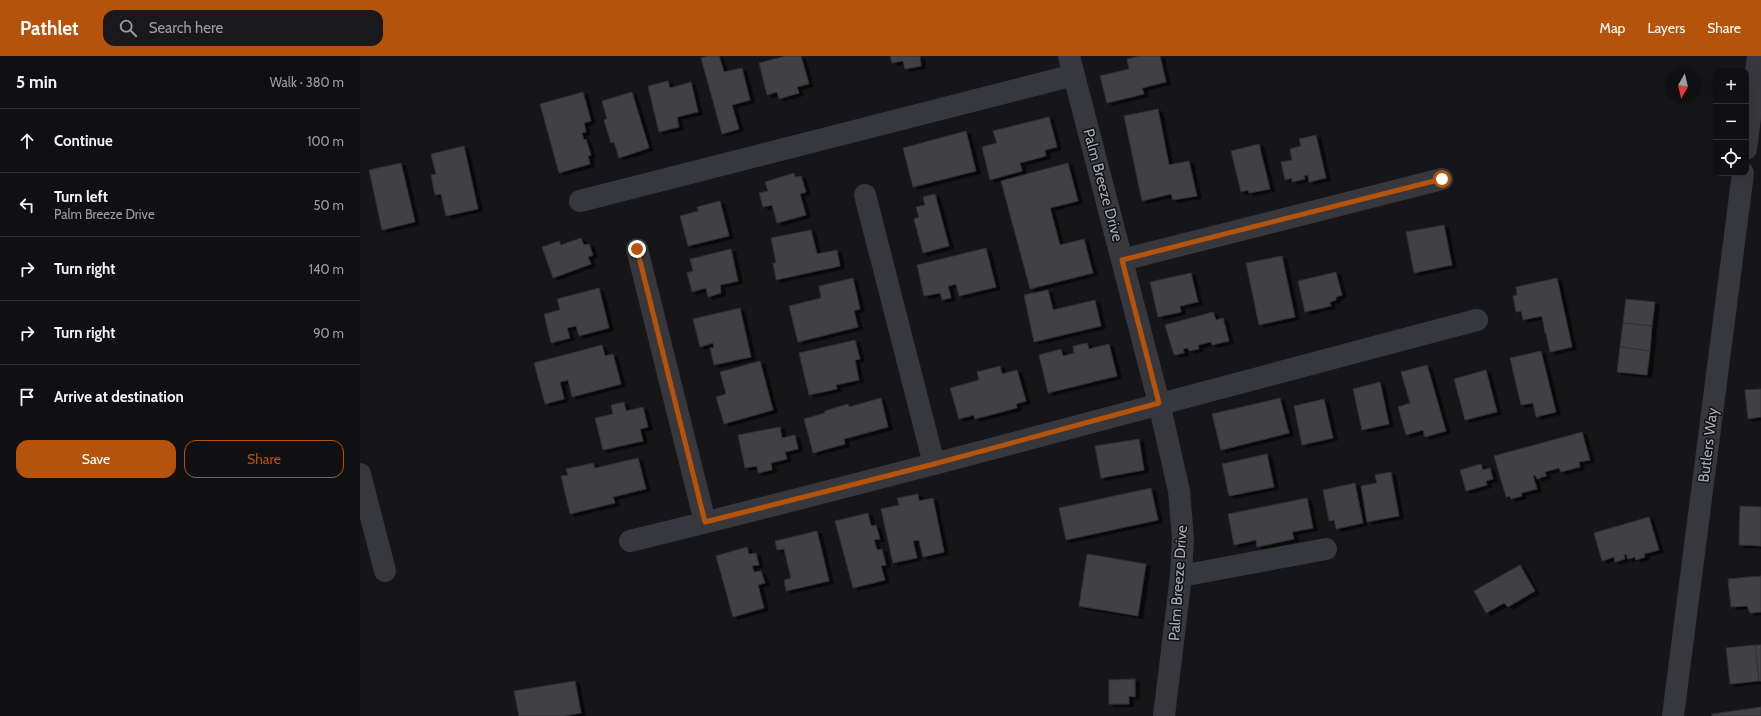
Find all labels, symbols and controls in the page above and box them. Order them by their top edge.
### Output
search box [103,10,383,46]
text: Pathlet [20,17,79,40]
icon: search [117,17,139,39]
text: Search here [149,19,223,37]
text: Map [1600,19,1625,37]
text: Layers [1647,19,1685,37]
text: Share [1707,19,1741,37]
north arrow [1665,68,1701,104]
map controls [1713,68,1749,176]
button: + [1713,68,1749,104]
text: 5 min [16,72,57,92]
text: Walk · 380 m [270,74,344,90]
button: − [1713,104,1749,140]
street label: Palm Breeze Drive [1079,127,1127,244]
icon: ahead [16,130,38,152]
text: Continue [54,132,113,150]
text: 100 m [307,133,344,149]
button: locate [1713,140,1749,176]
route start [1433,170,1451,188]
text: Turn left [54,188,108,206]
icon: left [16,194,38,216]
text: 50 m [314,197,344,213]
text: Palm Breeze Drive [54,206,155,222]
route end [628,240,646,258]
icon: right [16,258,38,280]
text: Turn right [54,260,115,278]
text: 140 m [309,261,344,277]
icon: right [16,322,38,344]
text: Turn right [54,324,115,342]
text: 90 m [313,325,344,341]
icon: arrive [16,386,38,408]
text: Arrive at destination [54,388,184,406]
street label: Butlers Way [1694,406,1722,483]
button: Save [16,440,176,478]
button: Share [184,440,344,478]
street label: Palm Breeze Drive [1165,524,1191,641]

